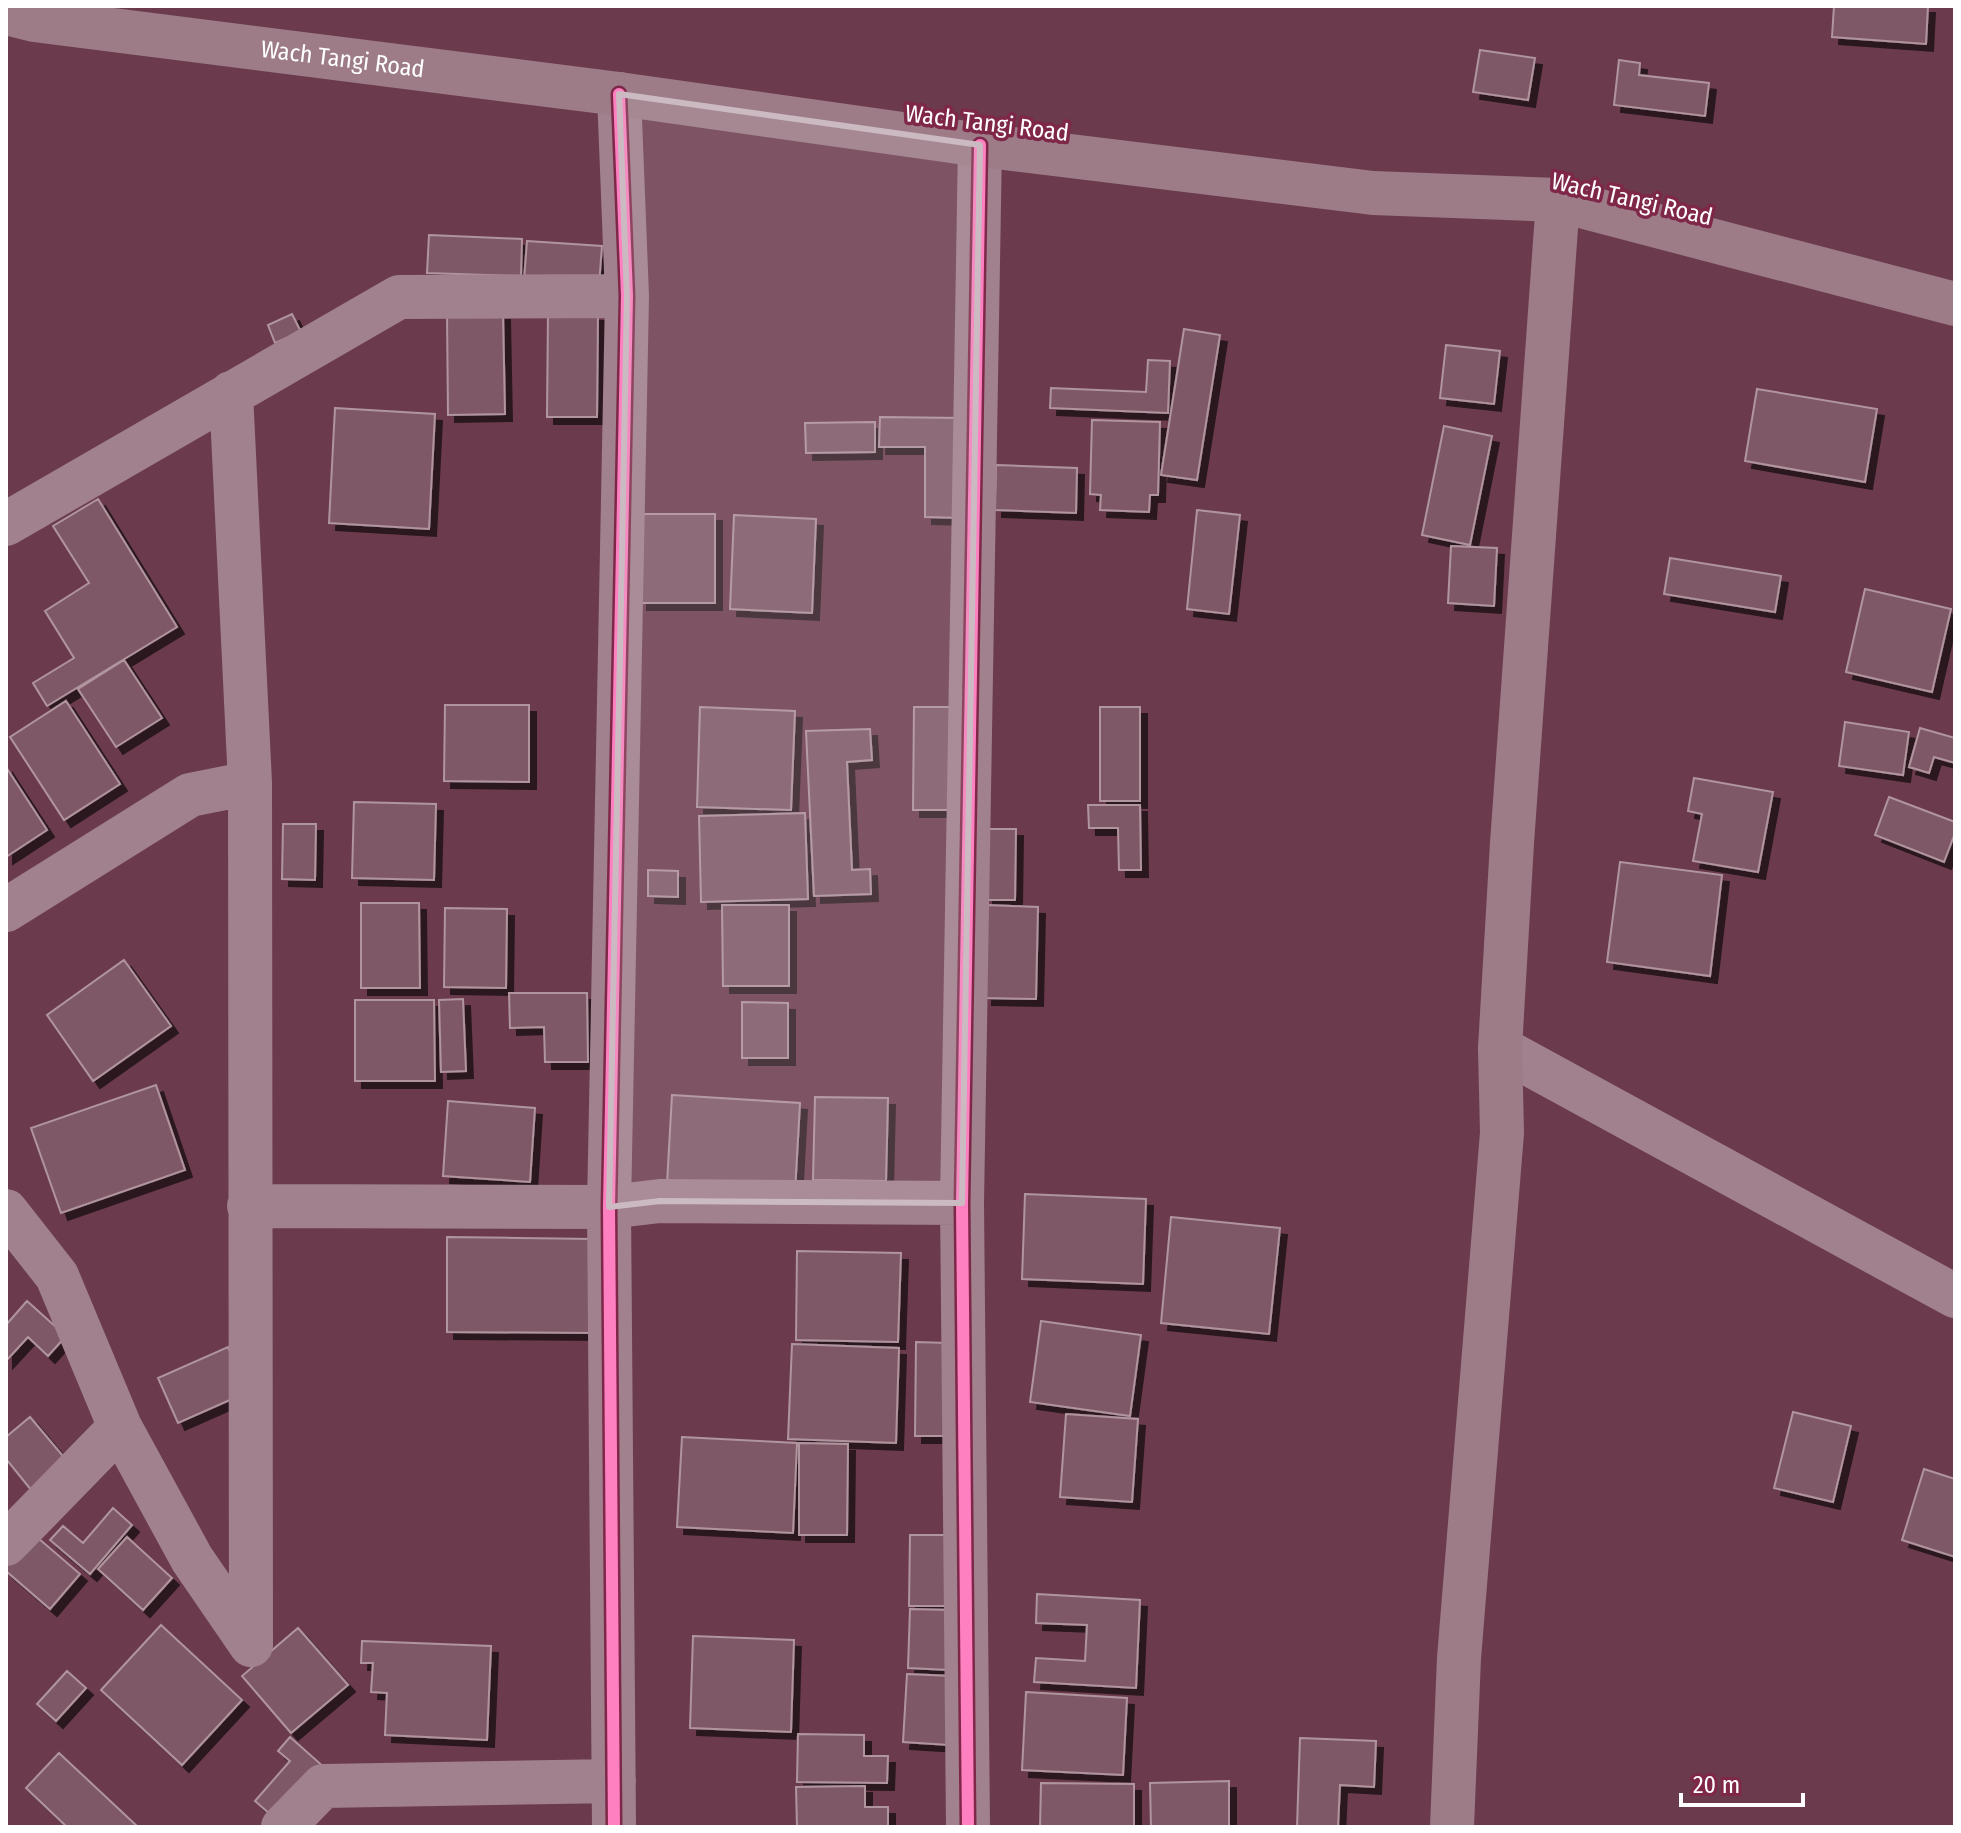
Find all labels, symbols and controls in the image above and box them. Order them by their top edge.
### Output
street label: Wach Tangi Road [259,35,426,83]
street label: Wach Tangi Road [904,99,1070,147]
street label: Wach Tangi Road [1549,167,1715,231]
scale bar [1681,1757,1803,1807]
text: 20 m [1693,1771,1740,1799]

